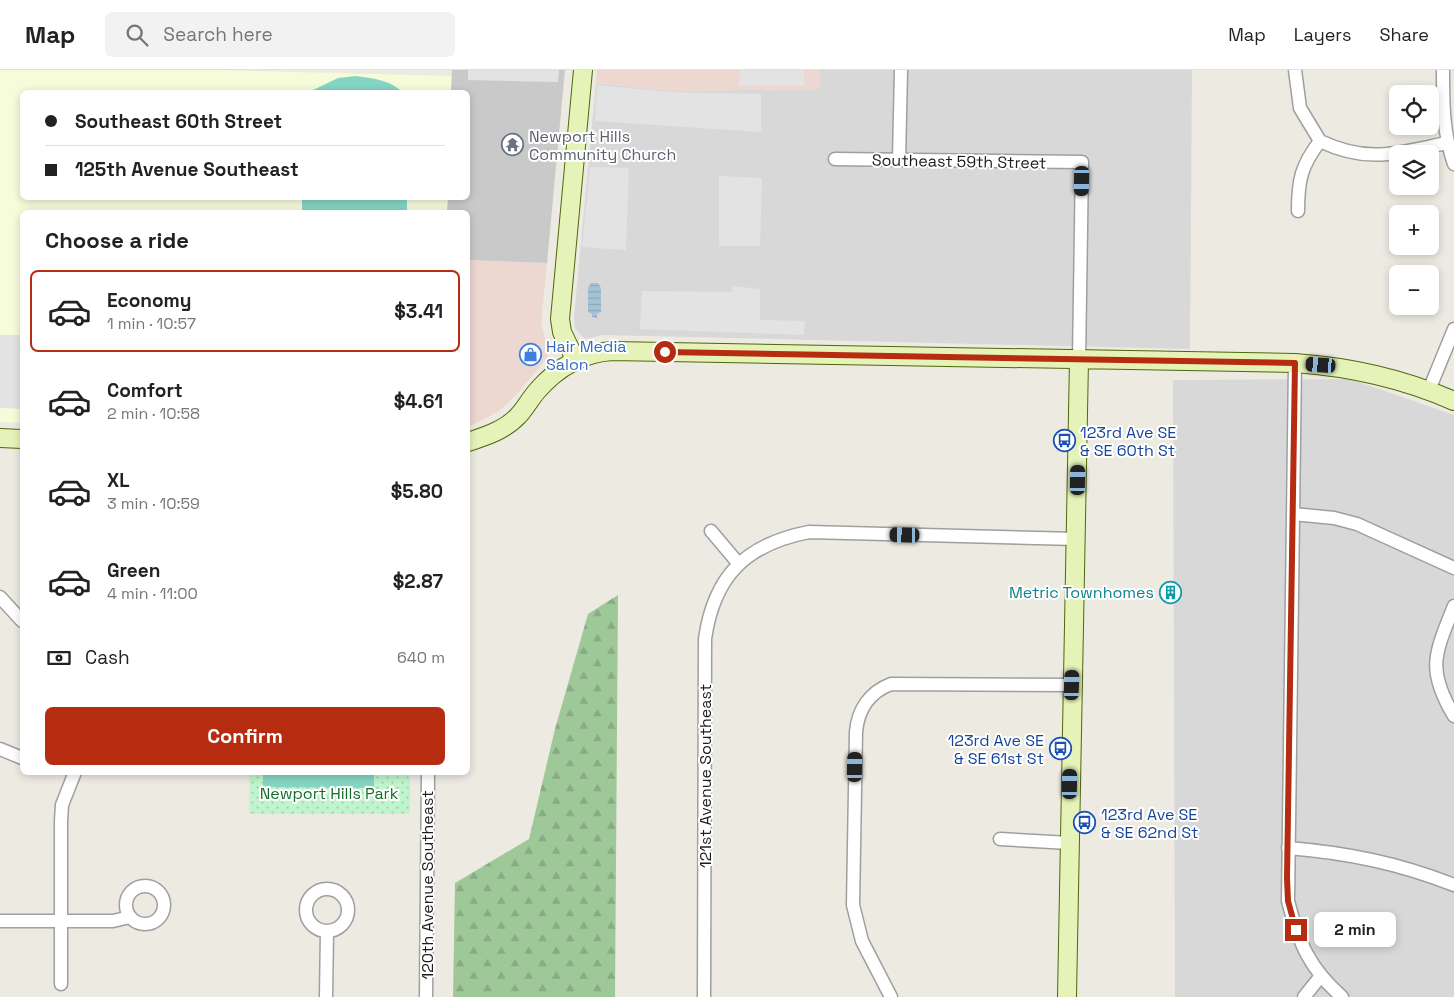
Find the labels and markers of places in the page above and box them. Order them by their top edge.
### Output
place label: Newport Hills Community Church [529,126,676,165]
temple icon: Newport Hills Community Church [501,133,525,157]
place label: Hair Media Salon [546,336,627,375]
shop icon: Hair Media Salon [518,343,542,367]
place label: 123rd Ave SE & SE 60th St [1080,422,1176,461]
bus stop icon: 123rd Ave SE & SE 60th St [1052,429,1076,453]
building icon: Metric Townhomes [1158,580,1182,604]
place label: Metric Townhomes [1009,582,1154,603]
place label: 123rd Ave SE & SE 61st St [948,730,1044,769]
bus stop icon: 123rd Ave SE & SE 61st St [1048,737,1072,761]
place label: 123rd Ave SE & SE 62nd St [1101,804,1198,843]
bus stop icon: 123rd Ave SE & SE 62nd St [1073,811,1097,835]

